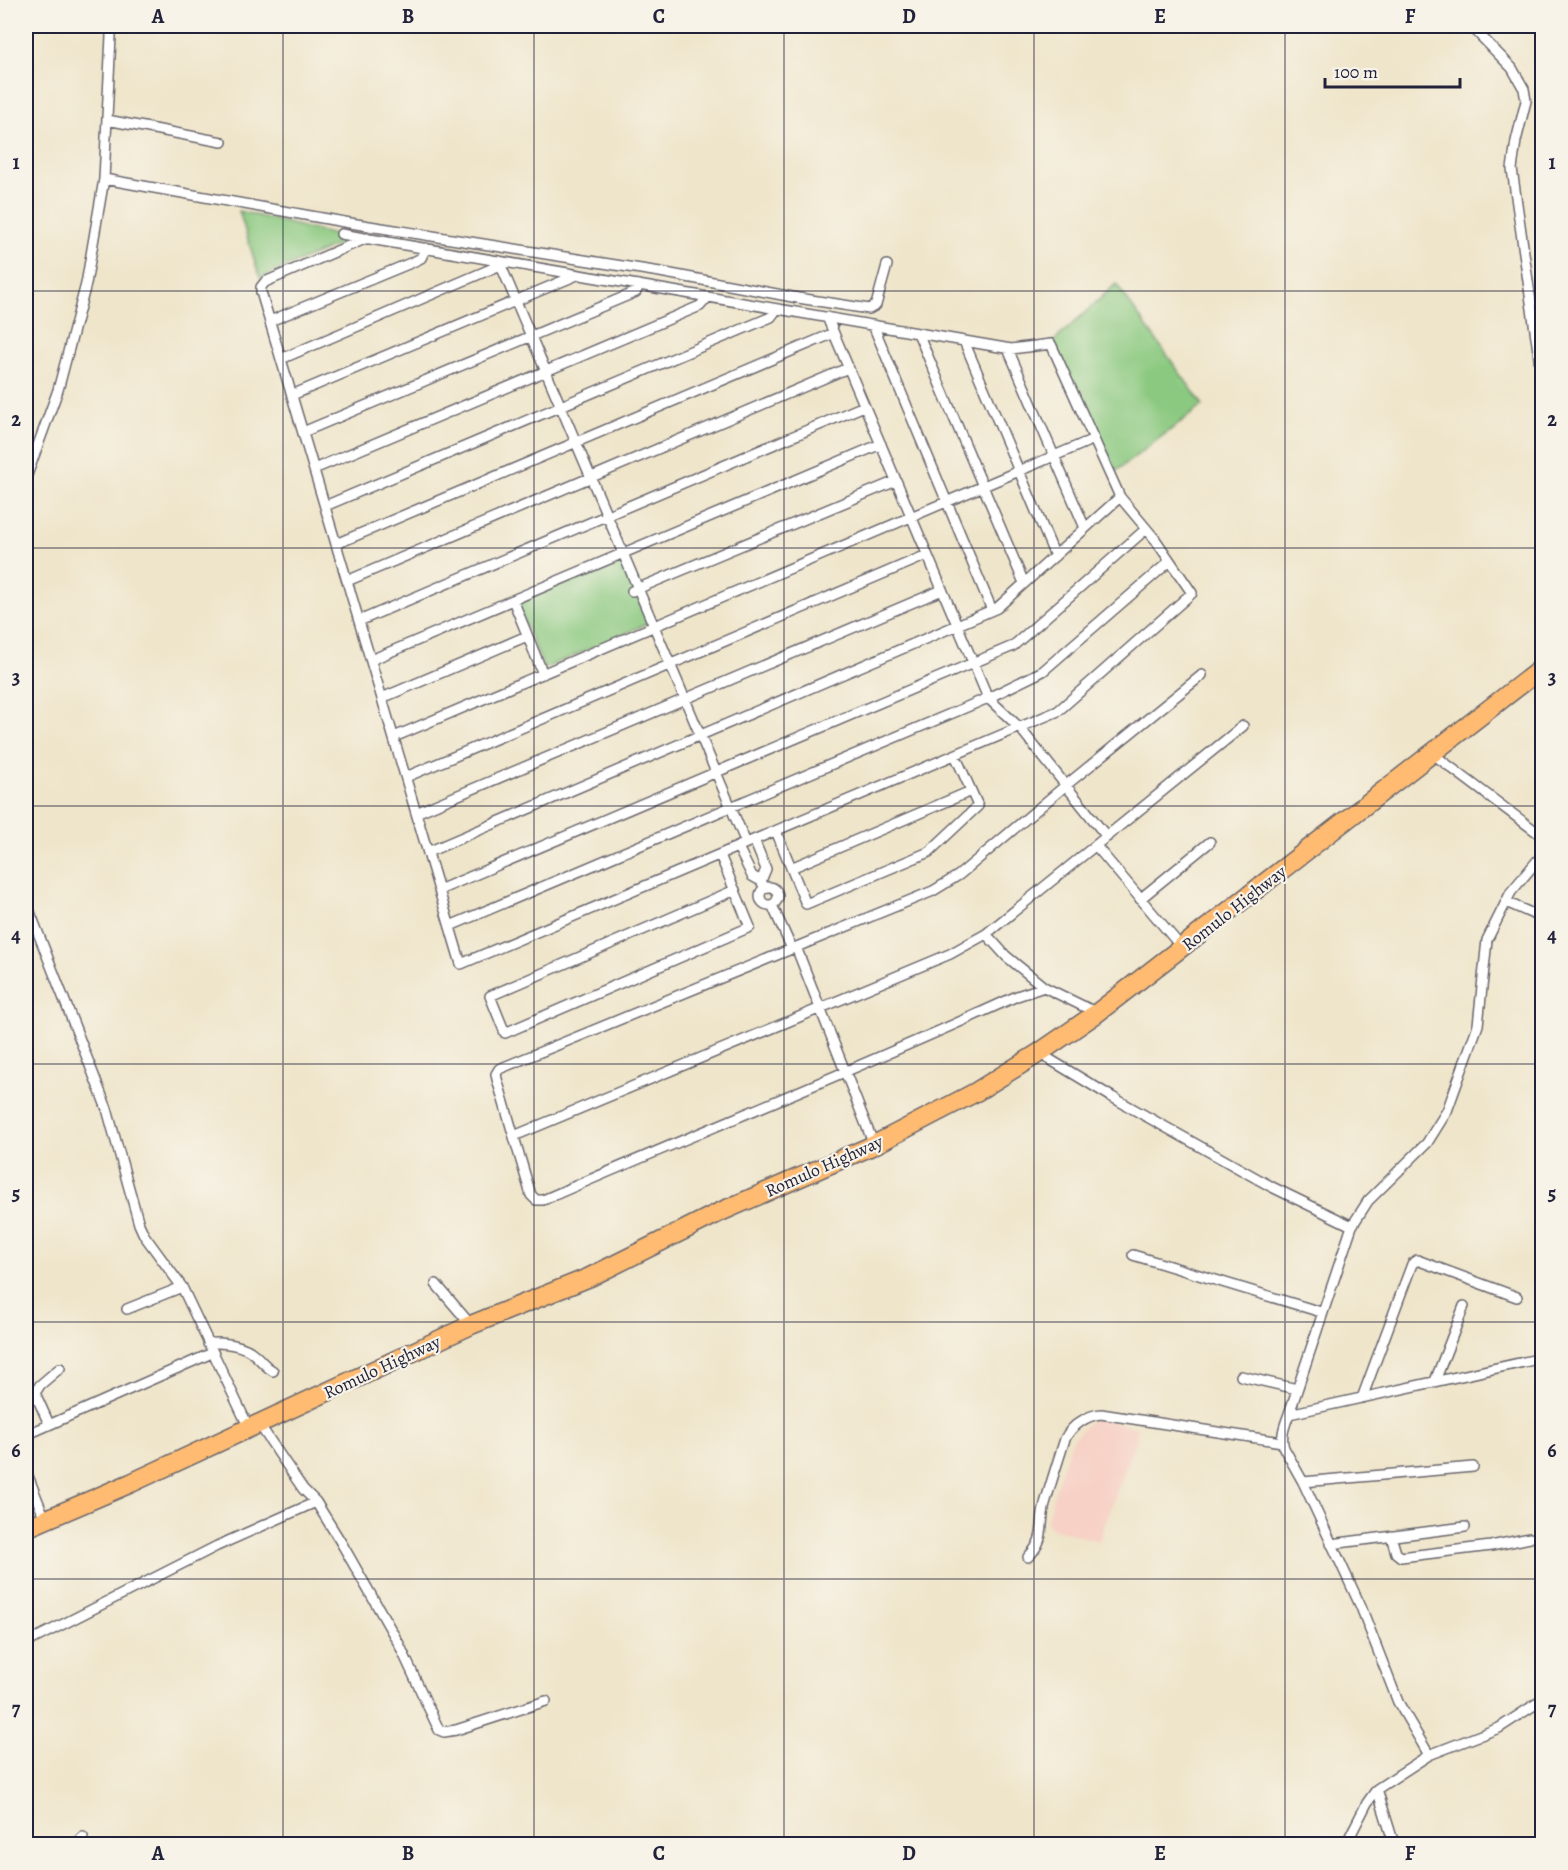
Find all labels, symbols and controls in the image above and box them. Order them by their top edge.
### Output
text: A [151,3,165,30]
text: B [402,3,414,30]
text: C [653,3,665,30]
text: D [902,3,916,30]
text: E [1154,3,1166,30]
text: F [1405,3,1416,30]
scale bar [1325,51,1460,89]
text: 100 m [1334,60,1378,84]
text: 1 [12,149,20,176]
text: 1 [1548,149,1556,176]
text: 2 [11,406,21,433]
text: 2 [1547,406,1557,433]
text: 3 [12,664,20,691]
text: 3 [1548,664,1556,691]
street label: Romulo Highway [1177,859,1292,956]
text: 4 [11,922,21,949]
text: 4 [1547,922,1557,949]
street label: Romulo Highway [761,1129,887,1203]
text: 5 [12,1180,20,1207]
text: 5 [1548,1180,1556,1207]
street label: Romulo Highway [320,1329,445,1405]
text: 6 [11,1437,21,1464]
text: 6 [1547,1437,1557,1464]
text: 7 [12,1695,21,1722]
text: 7 [1548,1695,1557,1722]
text: A [151,1840,165,1867]
text: B [402,1840,414,1867]
text: C [653,1840,665,1867]
text: D [902,1840,916,1867]
text: E [1154,1840,1166,1867]
text: F [1405,1840,1416,1867]

